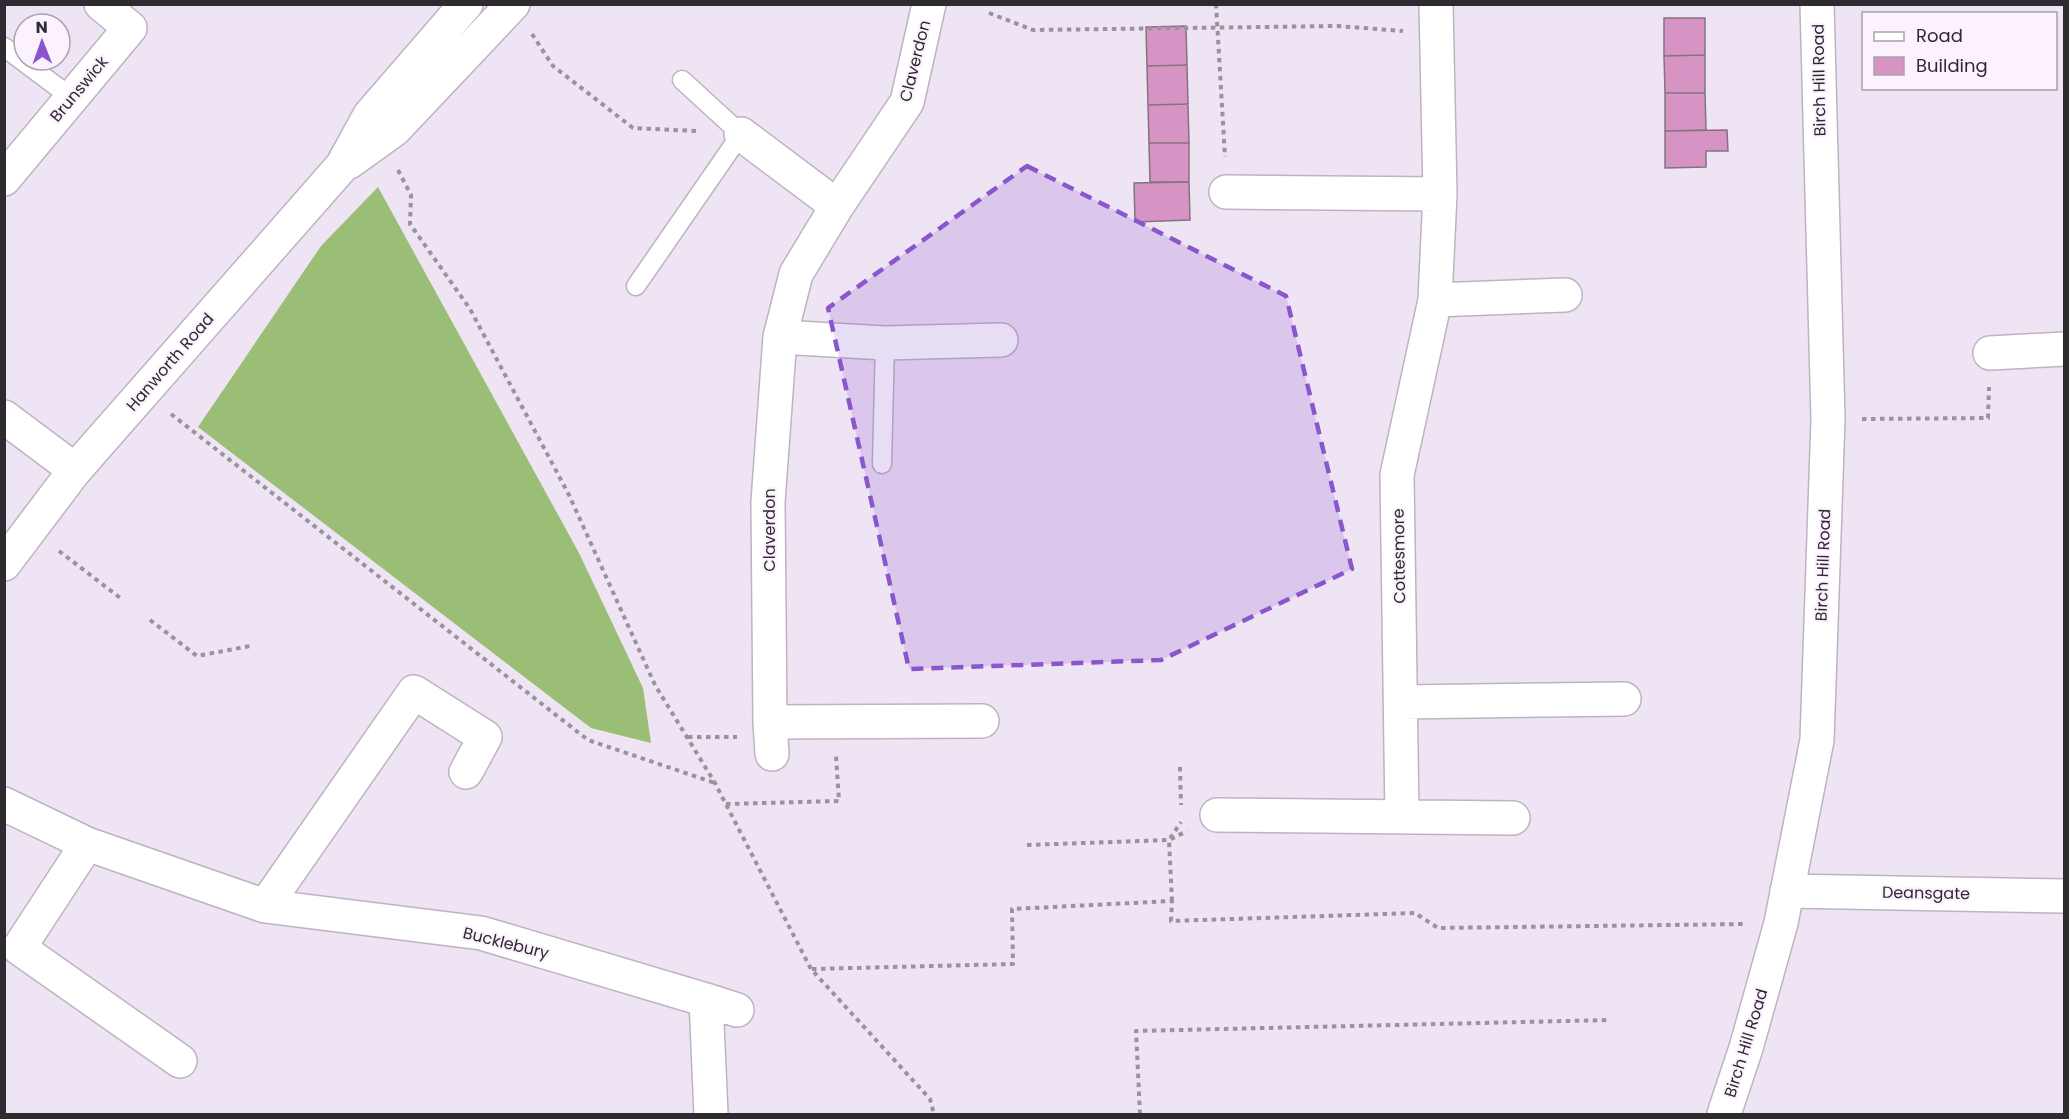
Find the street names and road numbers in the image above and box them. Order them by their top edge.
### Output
street label: Claverdon [894,18,936,104]
street label: Birch Hill Road [1807,23,1831,137]
street label: Brunswick [45,51,114,127]
street label: Hanworth Road [121,308,219,416]
street label: Claverdon [758,488,781,572]
street label: Cottesmore [1387,508,1411,604]
street label: Birch Hill Road [1810,508,1836,622]
street label: Deansgate [1882,881,1970,905]
street label: Bucklebury [461,921,551,965]
street label: Birch Hill Road [1719,986,1773,1100]

